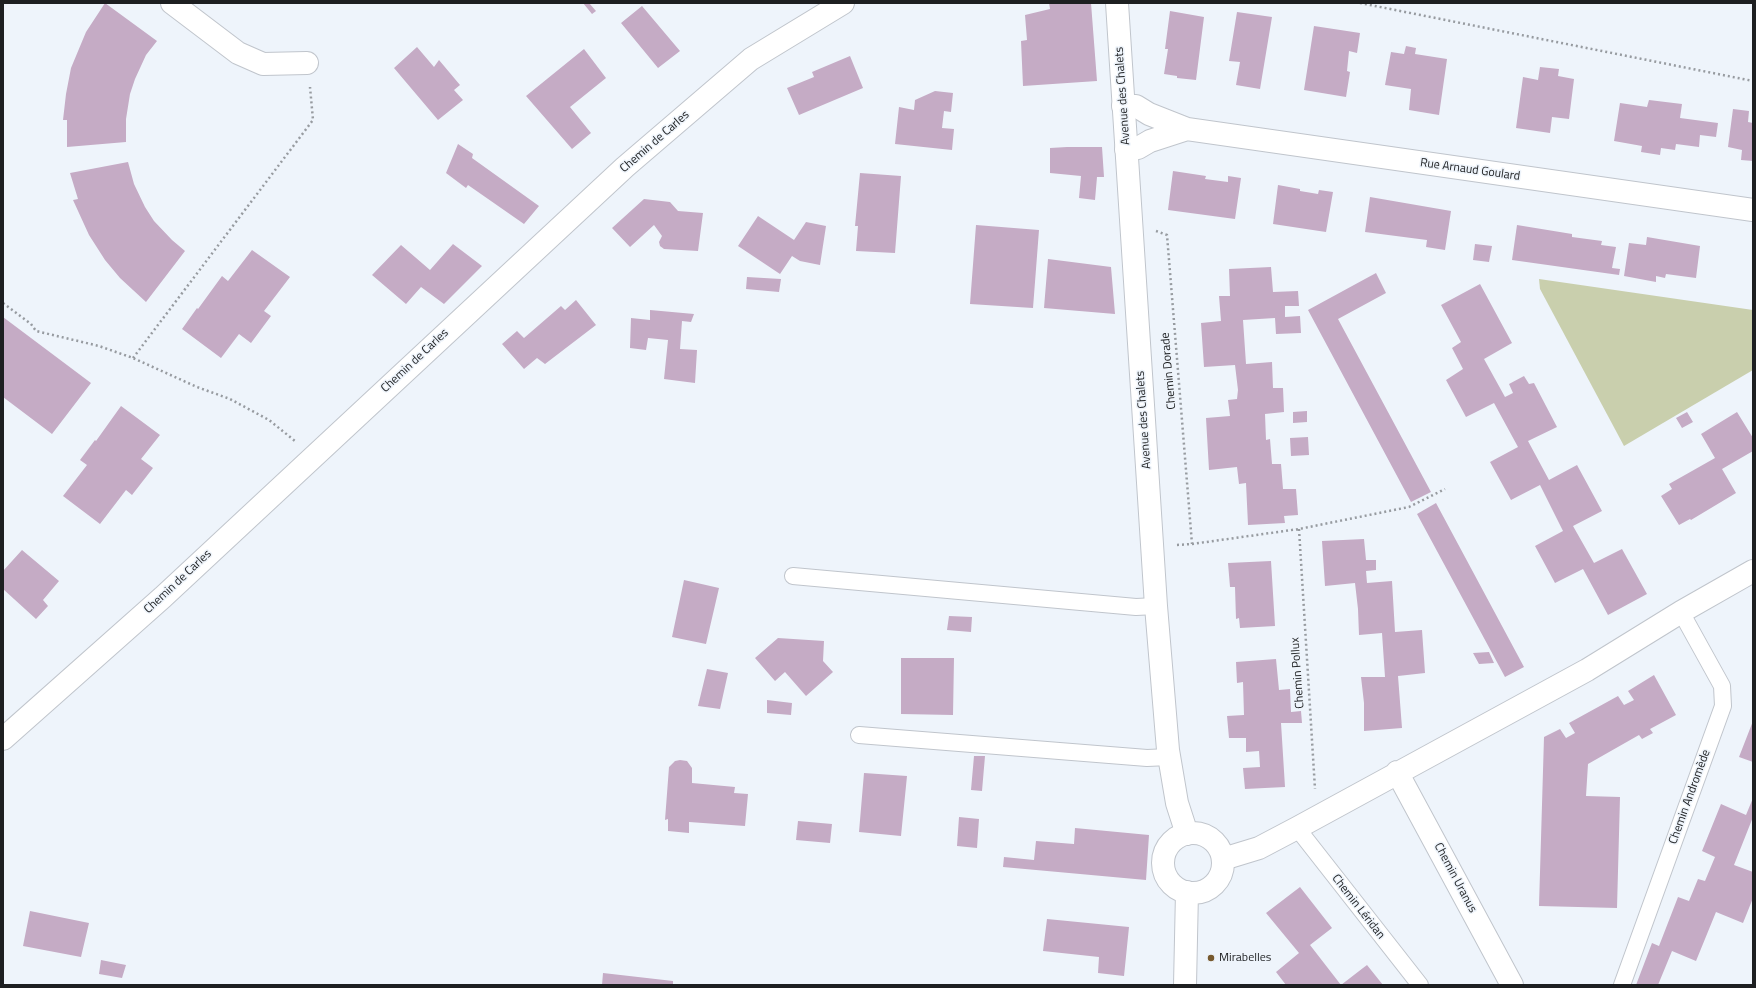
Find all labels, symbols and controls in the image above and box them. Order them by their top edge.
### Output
street label: Avenue des Chalets [1112,46,1134,146]
street label: Chemin de Carles [617,108,693,176]
street label: Rue Arnaud Goulard [1419,156,1521,184]
street label: Chemin de Carles [378,326,452,396]
street label: Chemin Dorade [1158,332,1180,410]
street label: Avenue des Chalets [1133,370,1155,470]
street label: Chemin de Carles [141,547,215,617]
street label: Chemin Pollux [1288,637,1308,709]
street label: Chemin Andromède [1666,748,1714,846]
street label: Chemin Uranus [1431,841,1479,915]
street label: Chemin Léridan [1328,872,1388,942]
place label: Mirabelles [1219,951,1271,965]
marker: Mirabelles [1206,953,1216,963]

